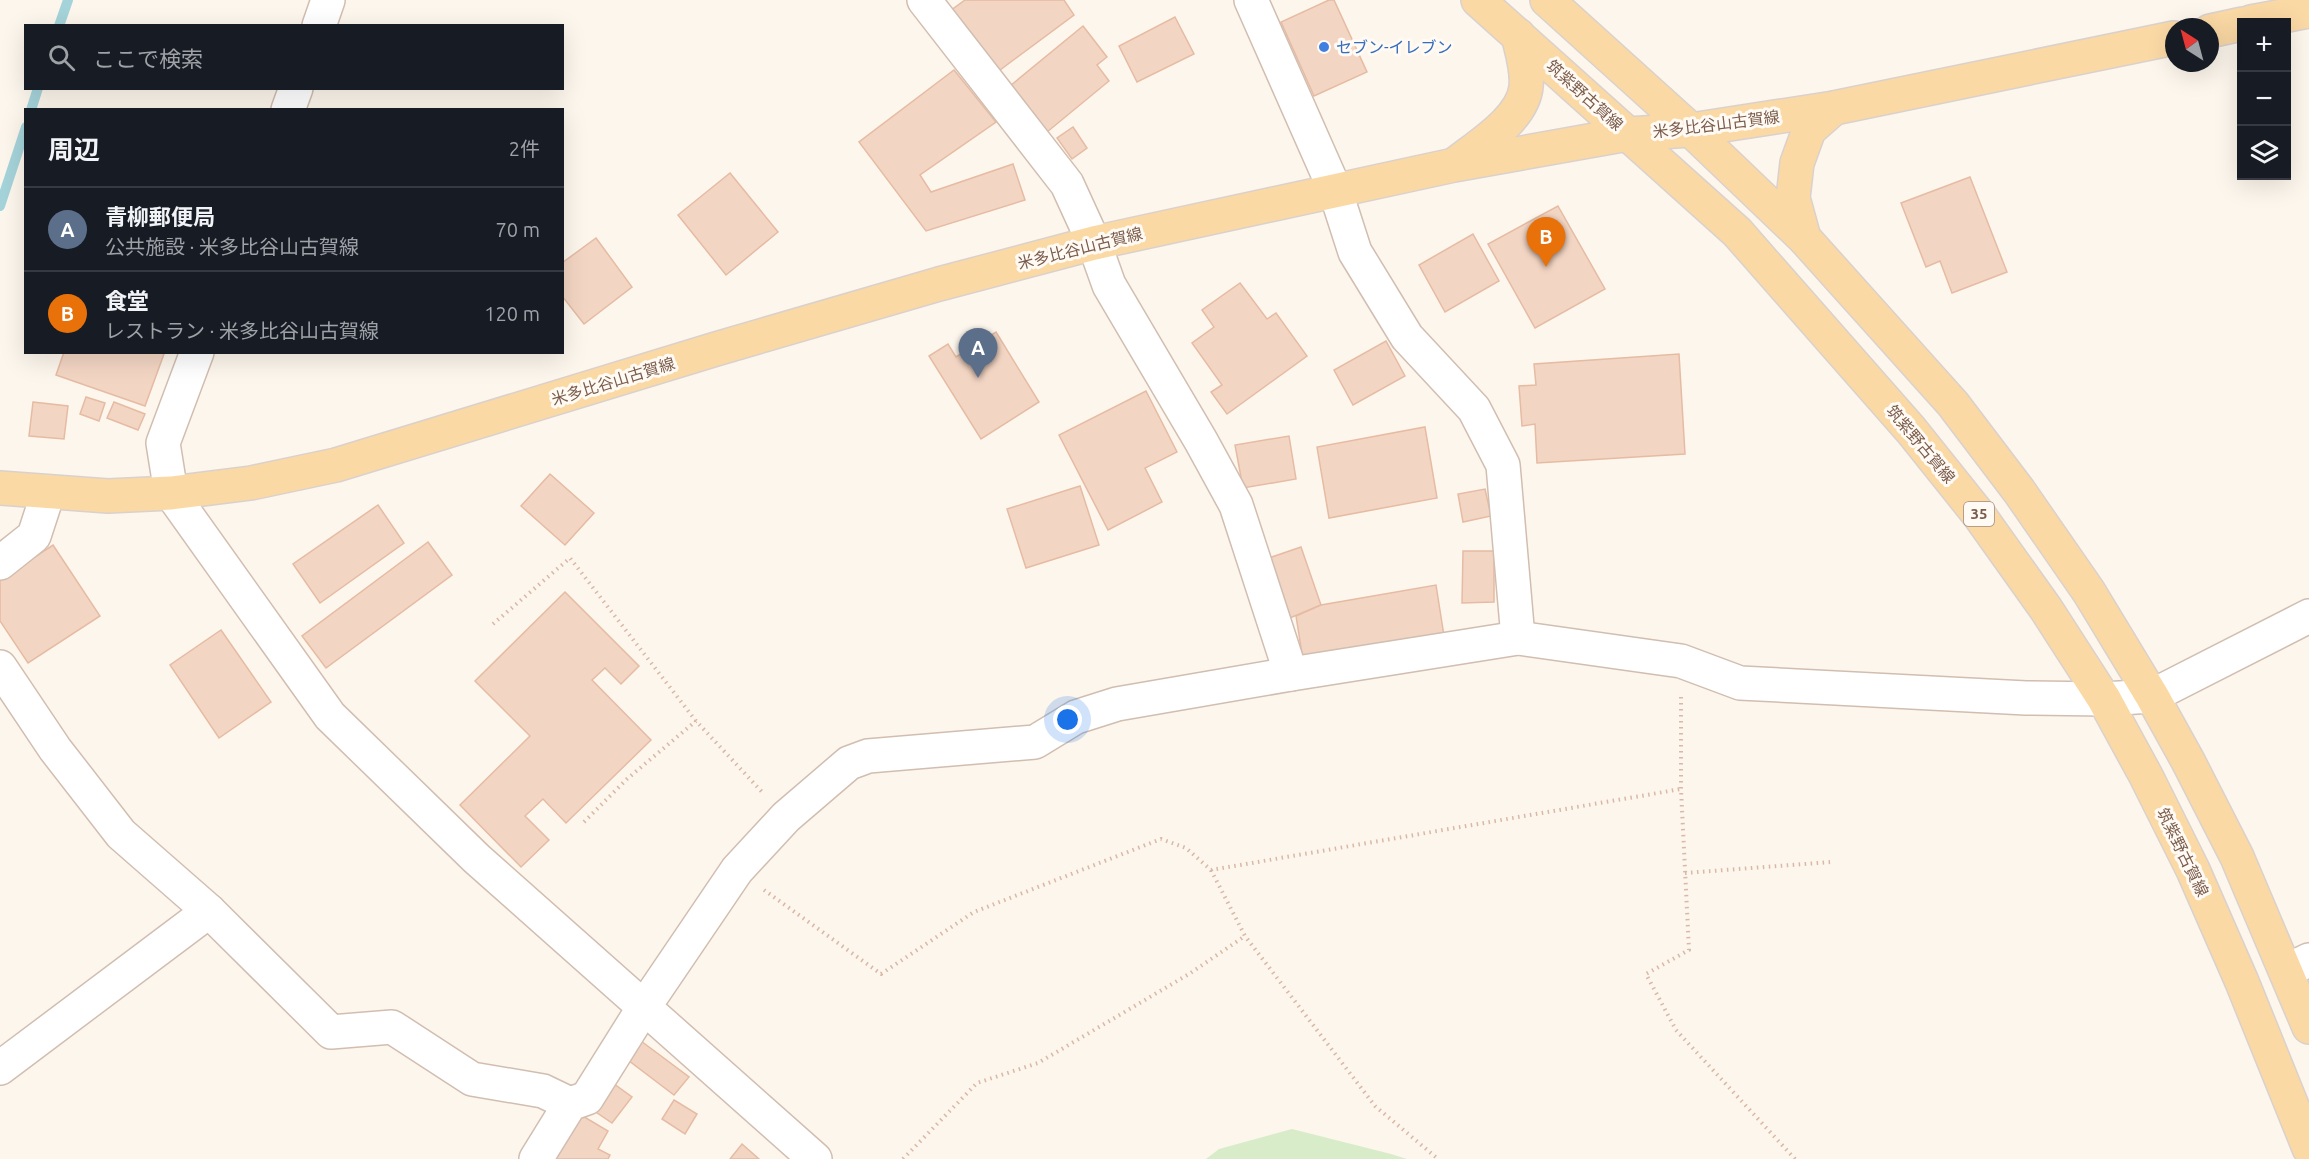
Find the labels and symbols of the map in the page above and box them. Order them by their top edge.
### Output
north arrow [2165,18,2219,72]
place label: セブン-イレブン [1336,38,1453,56]
marker: セブン-イレブン [1317,40,1331,54]
street label: 筑紫野古賀線 [1543,56,1627,134]
street label: 米多比谷山古賀線 [1651,107,1781,141]
pin: B [1526,218,1566,267]
street label: 米多比谷山古賀線 [1016,224,1144,272]
pin: A [958,328,998,378]
street label: 米多比谷山古賀線 [549,354,677,408]
street label: 筑紫野古賀線 [1883,401,1959,487]
road number: 35 [1964,502,1994,526]
your location [1053,705,1082,734]
street label: 筑紫野古賀線 [2154,805,2212,899]

